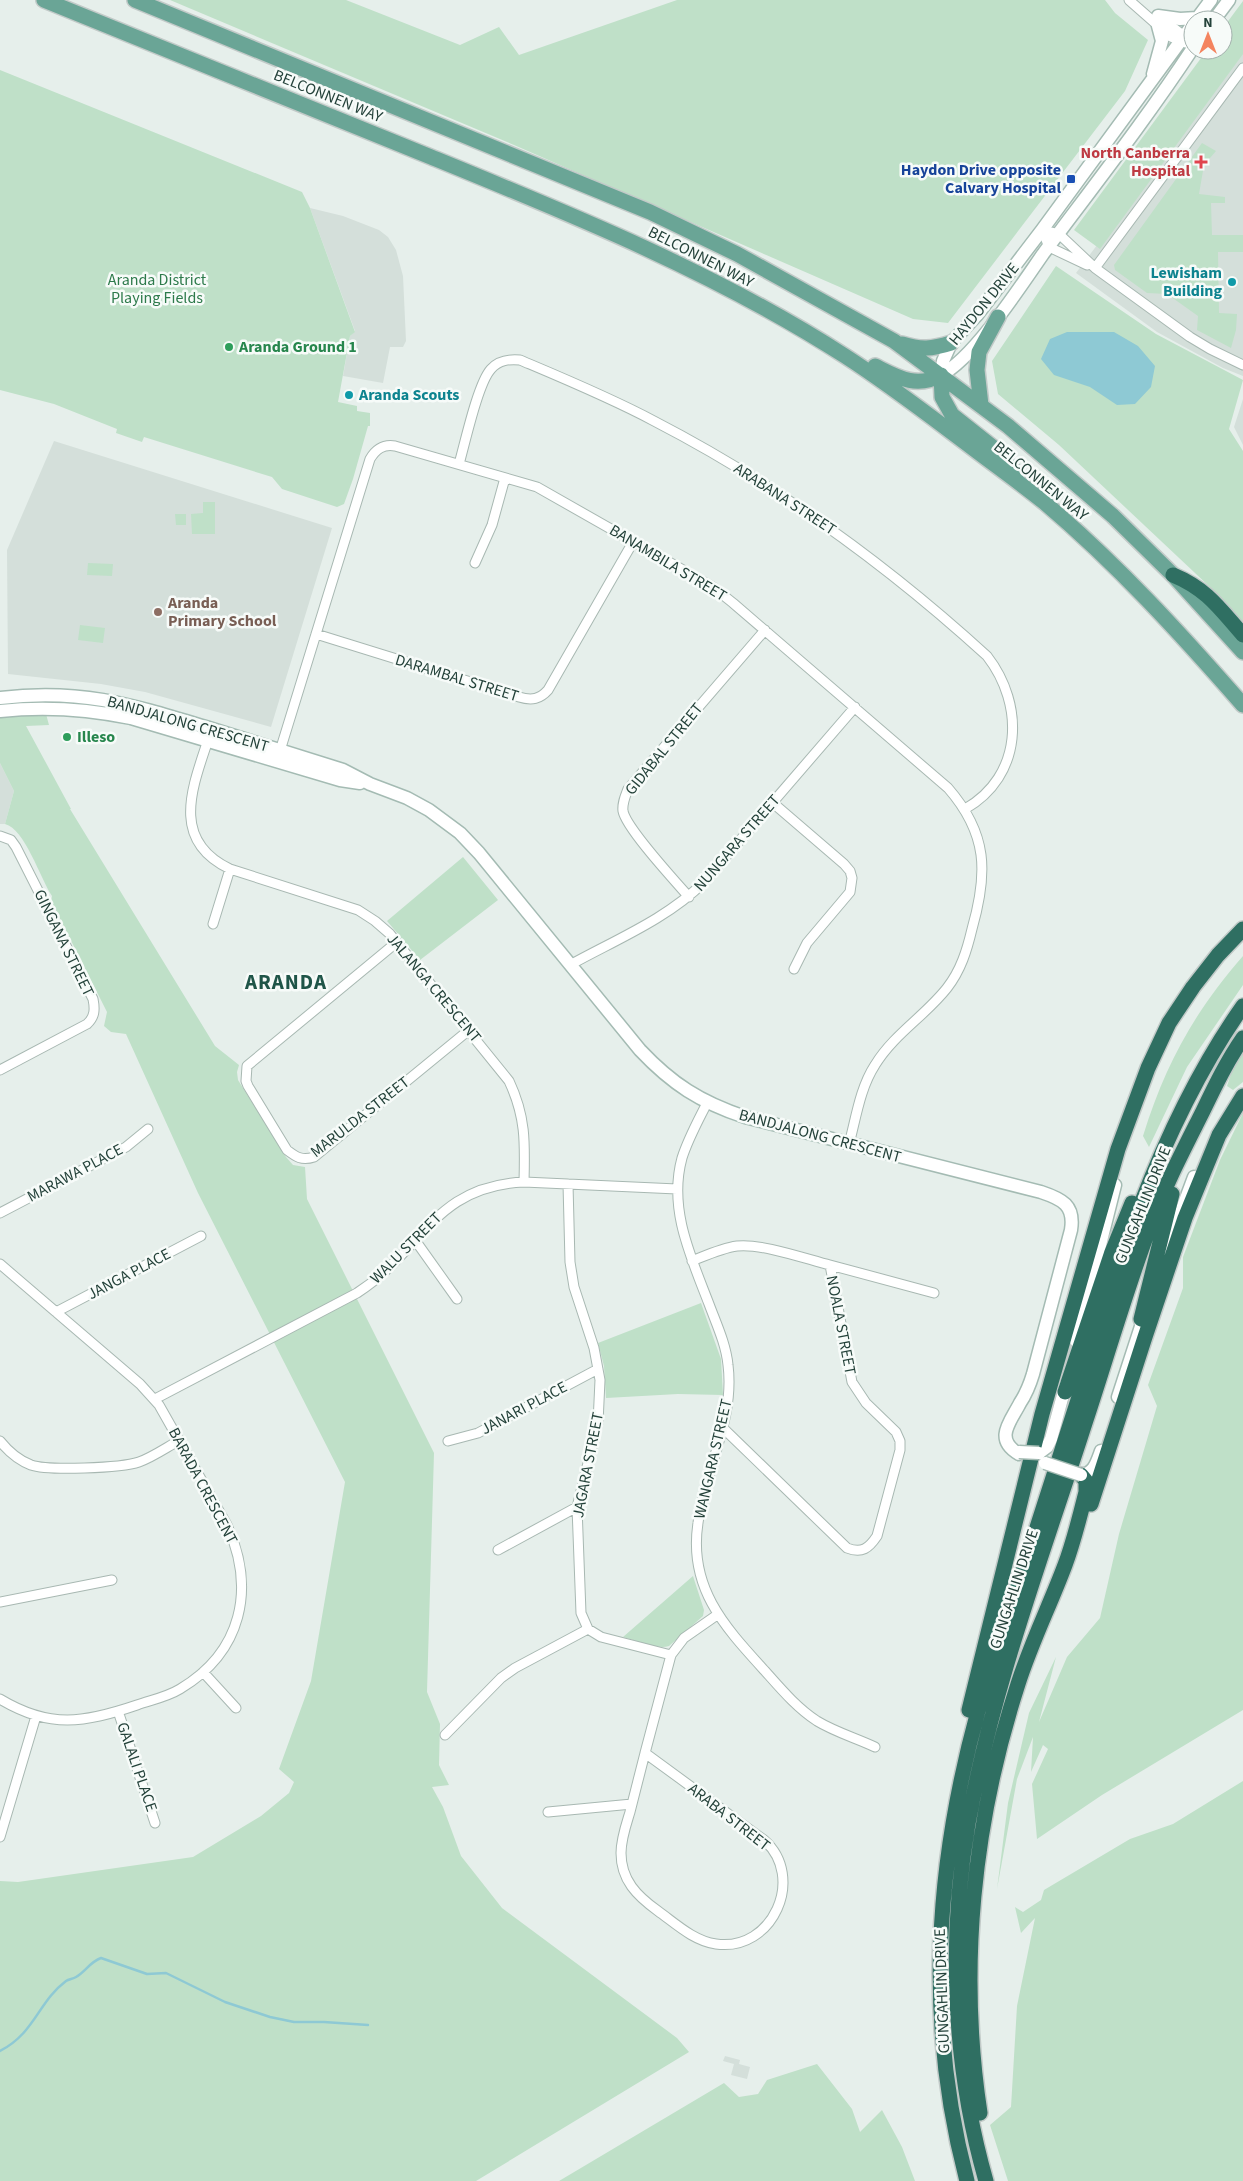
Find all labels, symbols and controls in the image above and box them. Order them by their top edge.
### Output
north arrow [1183,10,1233,60]
text: N [1203,13,1213,33]
street label: BELCONNEN WAY [270,64,386,128]
place label: North Canberra Hospital [1081,142,1190,182]
marker: North Canberra Hospital [1194,155,1208,169]
place label: Haydon Drive opposite Calvary Hospital [901,159,1061,199]
marker: Haydon Drive opposite Calvary Hospital [1065,173,1077,185]
street label: BELCONNEN WAY [644,221,758,293]
street label: HAYDON DRIVE [944,258,1024,350]
place label: Lewisham Building [1151,262,1222,302]
park label: Aranda District Playing Fields [108,269,207,309]
marker: Lewisham Building [1226,276,1238,288]
place label: Aranda Ground 1 [238,336,357,358]
marker: Aranda Ground 1 [223,341,235,353]
place label: Aranda Scouts [358,384,459,406]
marker: Aranda Scouts [343,389,355,401]
street label: BELCONNEN WAY [989,436,1093,526]
street label: ARABANA STREET [729,458,841,541]
street label: BANAMBILA STREET [605,519,731,607]
place label: Aranda Primary School [167,592,277,632]
marker: Aranda Primary School [152,606,164,618]
street label: DARAMBAL STREET [393,649,522,707]
street label: BANDJALONG CRESCENT [105,690,272,758]
street label: GIDABAL STREET [620,698,708,800]
place label: Illeso [77,726,115,748]
marker: Illeso [61,731,73,743]
street label: NUNGARA STREET [689,790,786,896]
street label: GINGANA STREET [29,886,100,1001]
street label: JALANGA CRESCENT [382,929,487,1048]
district label: ARANDA [244,967,327,997]
street label: MARULDA STREET [306,1071,415,1163]
street label: BANDJALONG CRESCENT [736,1104,904,1168]
street label: MARAWA PLACE [23,1139,127,1207]
street label: GUNGAHLIN DRIVE [1109,1143,1177,1267]
street label: WALU STREET [365,1207,447,1289]
street label: JANGA PLACE [83,1243,175,1305]
street label: NOALA STREET [821,1274,861,1377]
street label: JANARI PLACE [477,1376,571,1440]
street label: WANGARA STREET [689,1396,738,1521]
street label: JAGARA STREET [567,1410,609,1520]
street label: BARADA CRESCENT [163,1424,243,1549]
street label: GUNGAHLIN DRIVE [984,1526,1044,1652]
street label: GALALI PLACE [111,1719,163,1815]
street label: ARABA STREET [683,1778,775,1856]
street label: GUNGAHLIN DRIVE [929,1928,955,2054]

